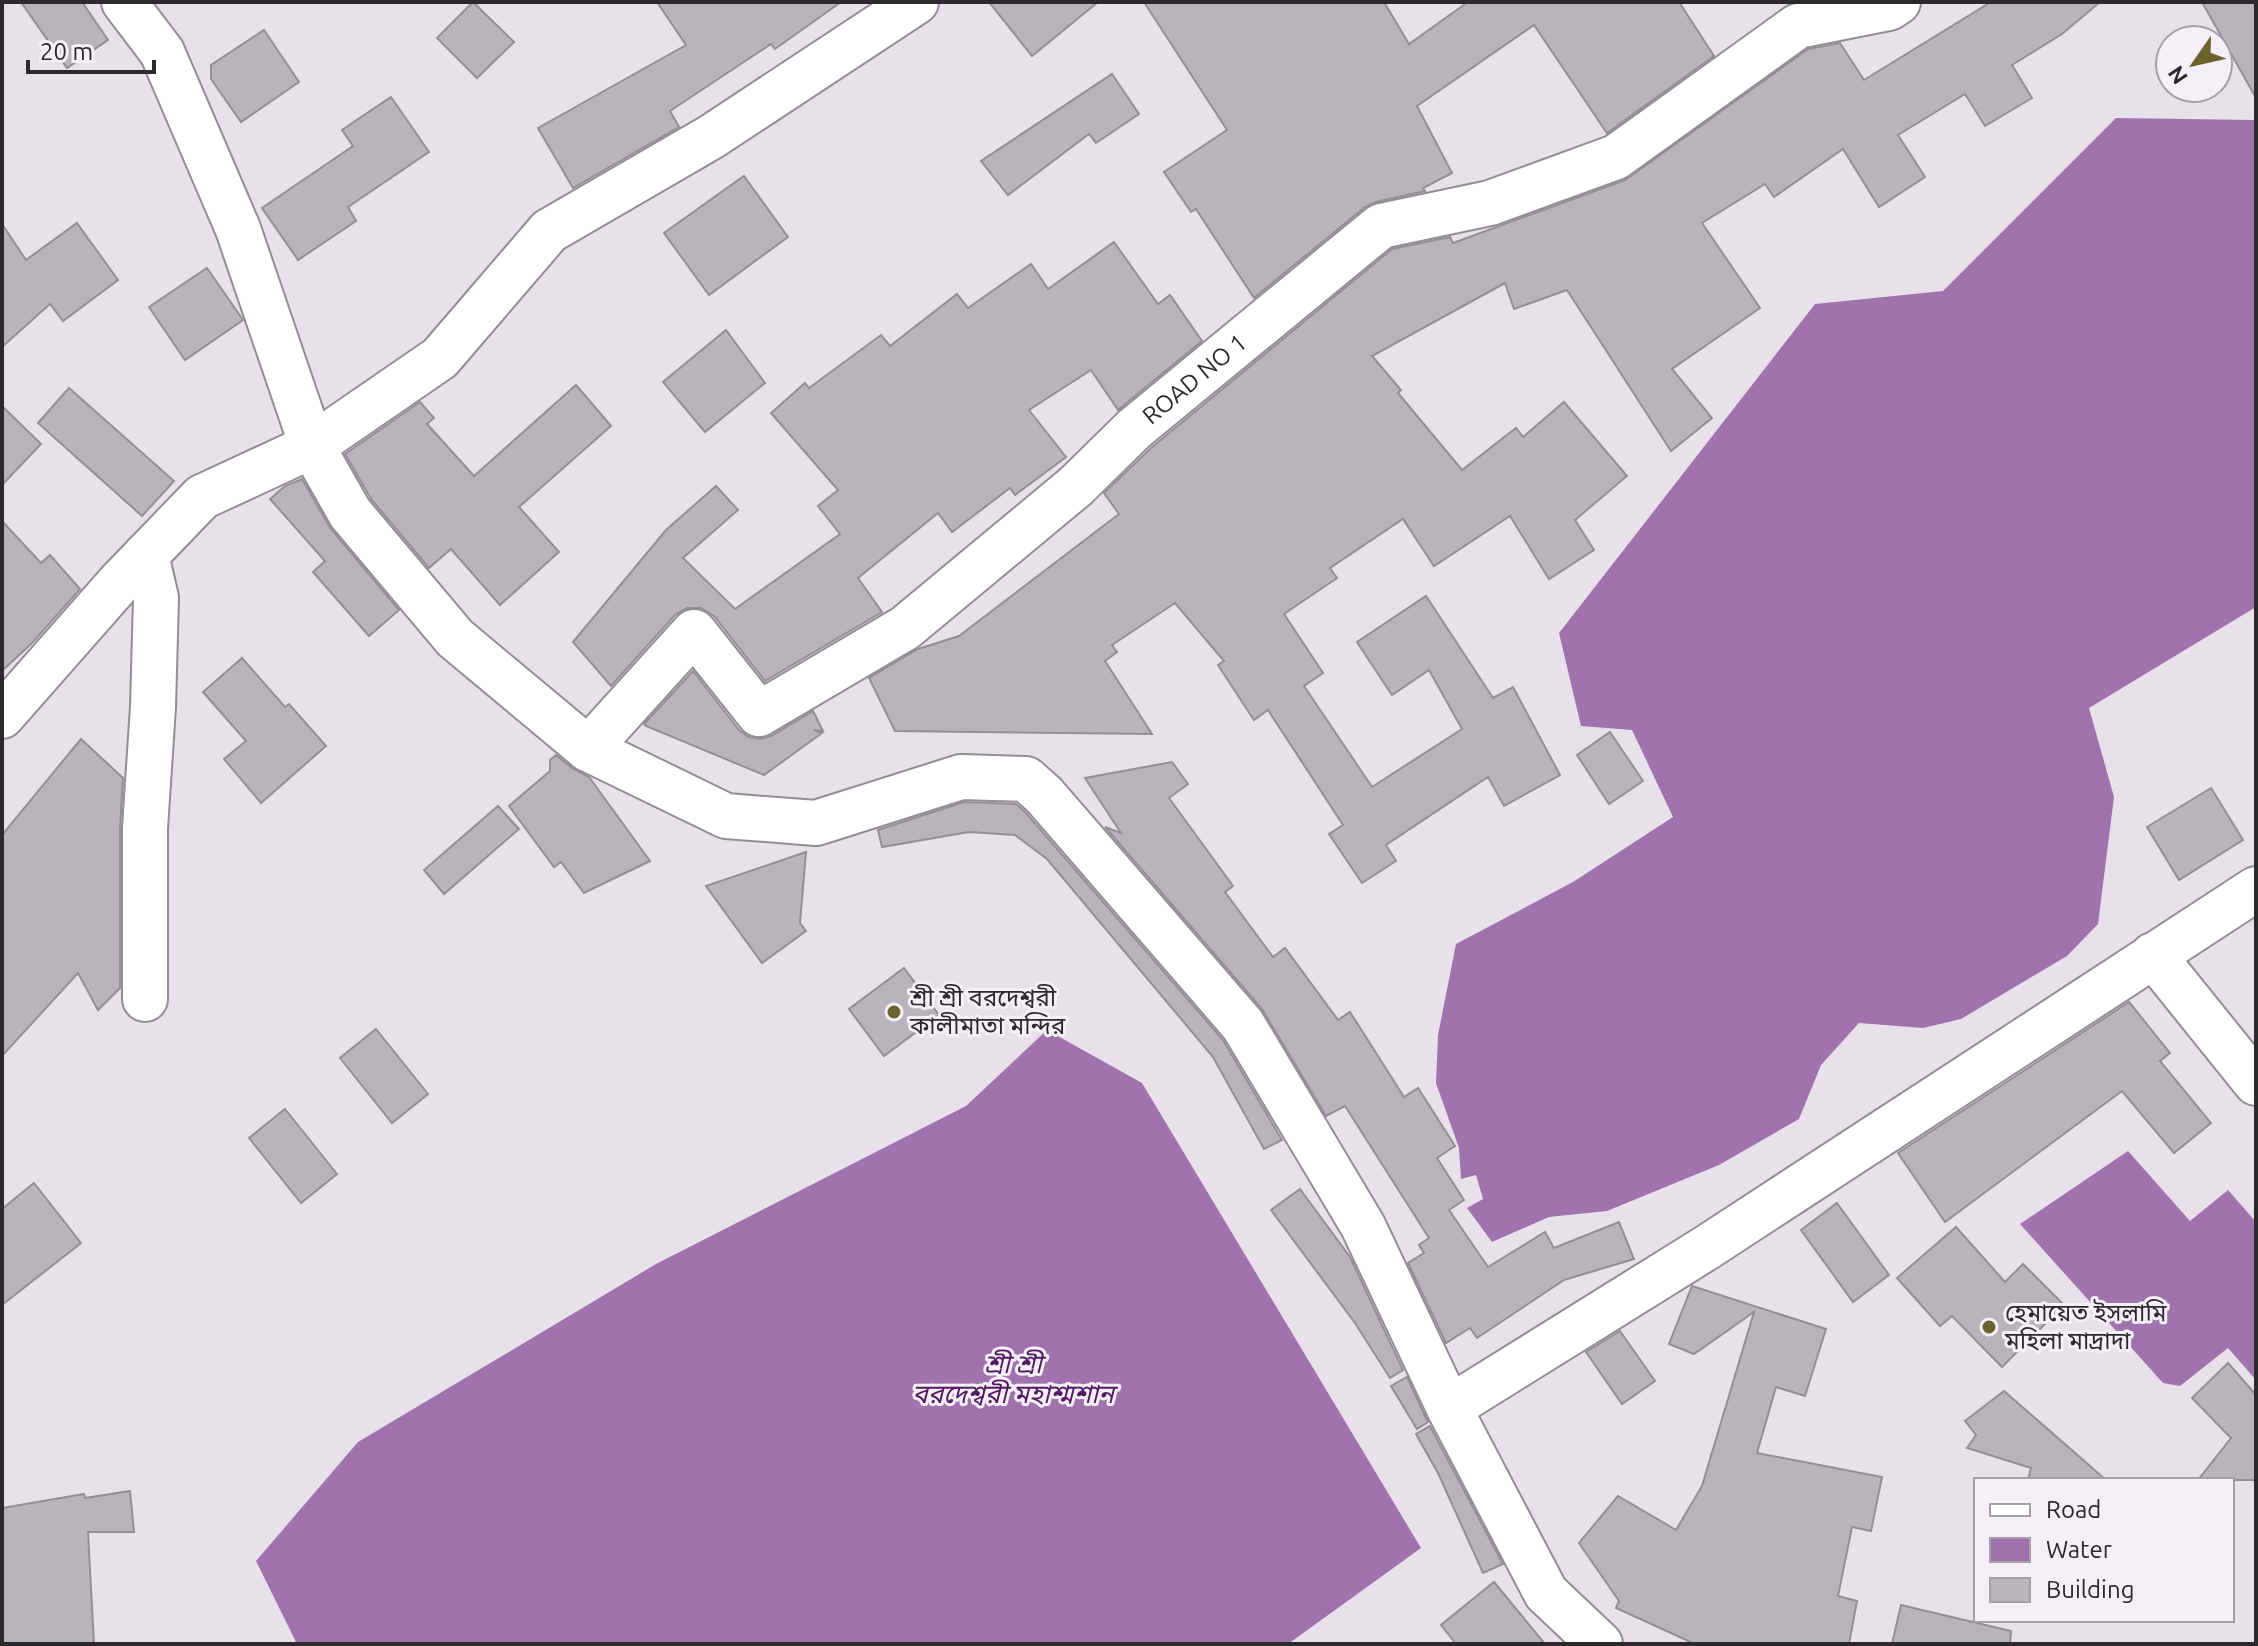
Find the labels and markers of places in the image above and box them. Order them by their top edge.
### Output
place label: শ্রী শ্রী বরদেশ্বরী কালীমাতা মন্দির [909,984,1066,1039]
marker: শ্রী শ্রী বরদেশ্বরী কালীমাতা মন্দির [885,1003,903,1021]
place label: হেমায়েত ইসলামি মহিলা মাদ্রাদা [2004,1299,2167,1354]
marker: হেমায়েত ইসলামি মহিলা মাদ্রাদা [1980,1318,1998,1336]

